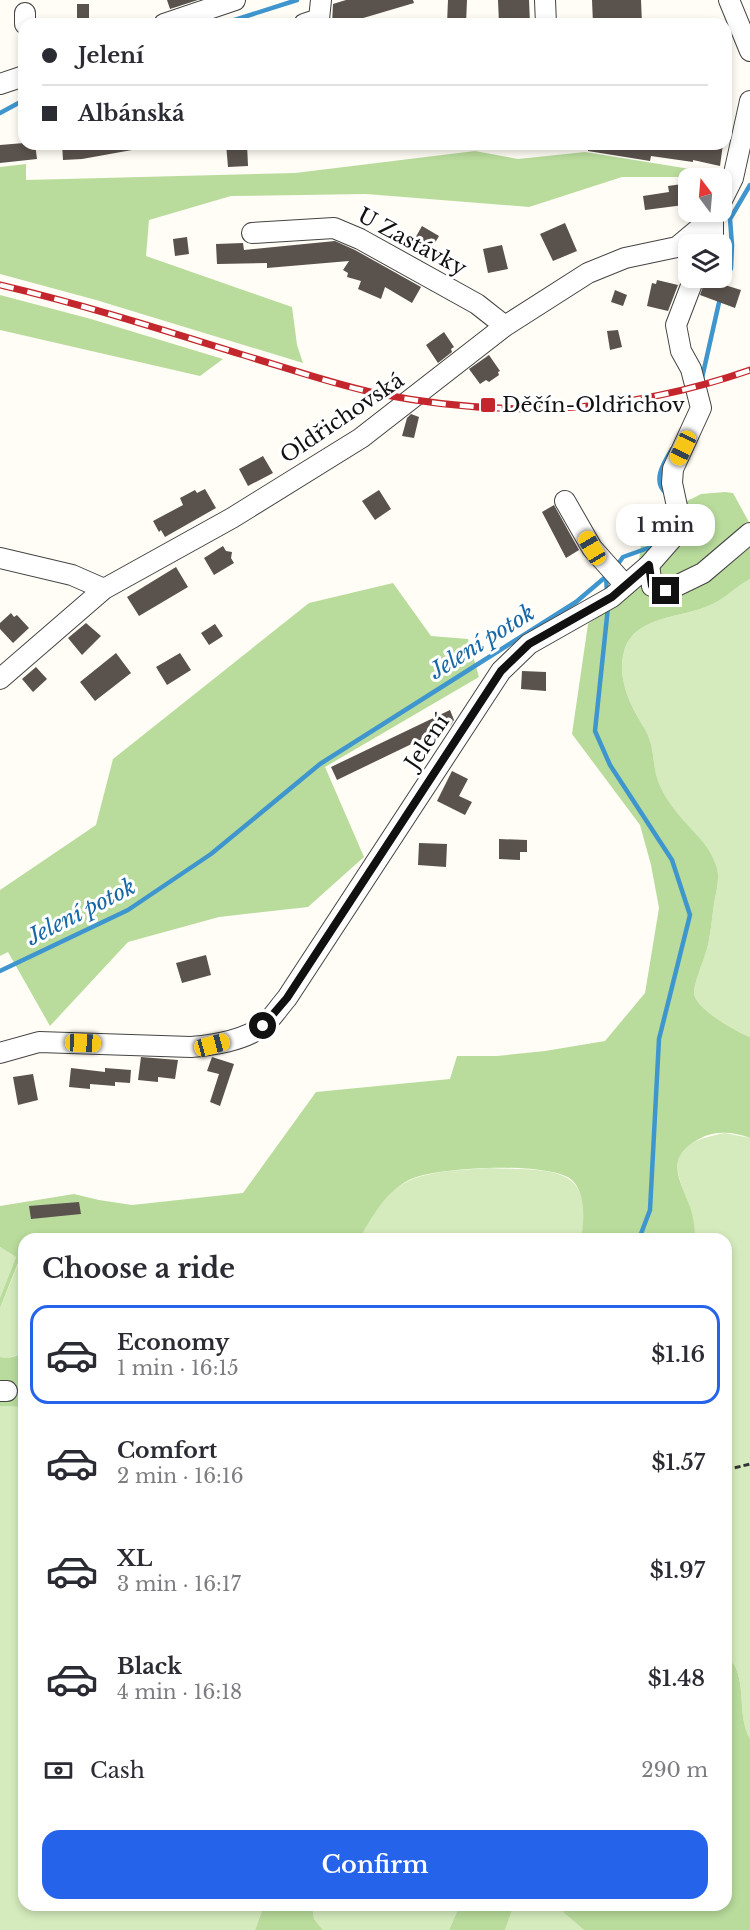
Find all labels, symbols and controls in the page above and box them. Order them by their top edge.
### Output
text: Jelení [78,42,144,69]
text: Albánská [78,100,185,127]
north arrow [678,168,732,222]
map controls [678,168,732,288]
street label: U Zastávky [353,202,471,282]
button: layers [678,234,732,288]
street label: Oldřichovská [275,367,409,469]
place label: Děčín-Oldřichov [502,392,685,418]
marker: Děčín-Oldřichov [479,396,497,414]
car [667,428,699,468]
callout: 1 min [616,504,716,546]
text: 1 min [637,513,694,537]
car [575,528,609,568]
route end [652,577,679,604]
water label: Jelení potok [424,599,540,685]
street label: Jelení [398,709,455,777]
water label: Jelení potok [21,873,140,951]
route start [249,1012,276,1039]
car [192,1032,232,1058]
car [65,1033,101,1053]
text: Choose a ride [42,1252,235,1285]
icon: car [45,1328,99,1382]
text: Economy [117,1329,229,1356]
text: $1.16 [651,1341,705,1368]
text: 1 min · 16:15 [117,1356,239,1380]
icon: car [45,1436,99,1490]
text: Comfort [117,1437,217,1464]
text: $1.57 [651,1449,705,1476]
text: 2 min · 16:16 [117,1464,244,1488]
icon: car [45,1544,99,1598]
text: XL [117,1545,152,1572]
text: $1.97 [650,1557,705,1584]
text: 3 min · 16:17 [117,1572,241,1596]
icon: car [45,1652,99,1706]
text: Black [117,1653,182,1680]
text: $1.48 [648,1665,705,1692]
text: 4 min · 16:18 [117,1680,242,1704]
icon: cash [42,1754,75,1787]
text: Cash [90,1757,145,1784]
text: 290 m [641,1758,708,1782]
button: Confirm [42,1830,708,1899]

